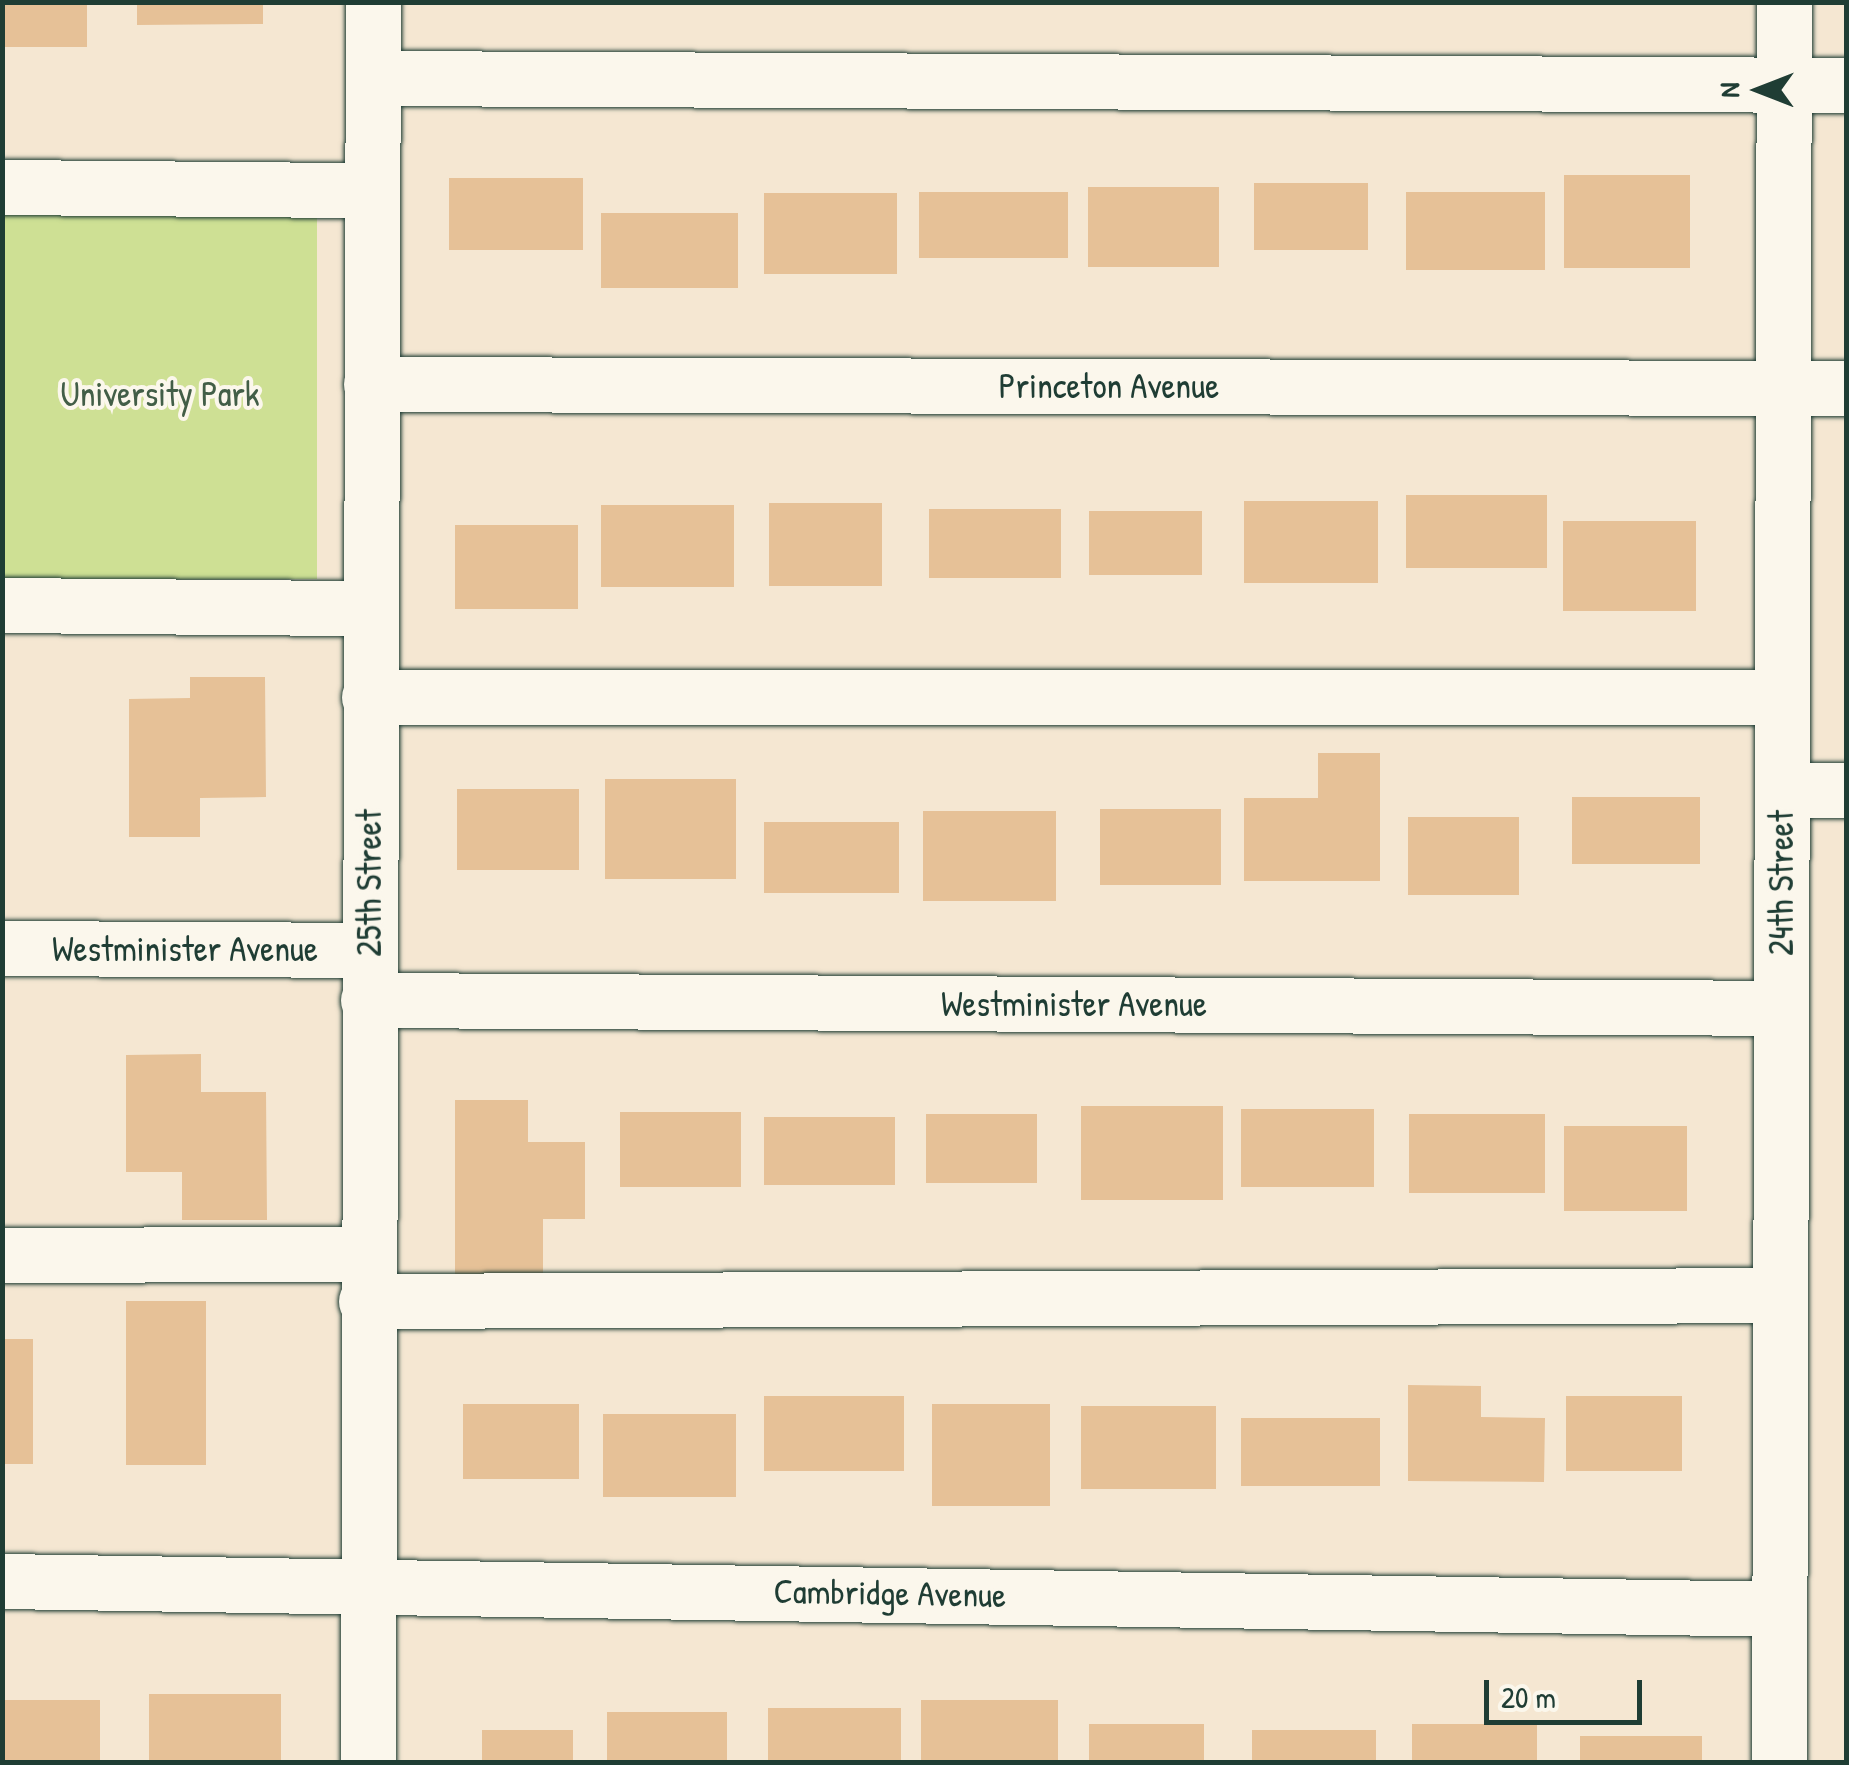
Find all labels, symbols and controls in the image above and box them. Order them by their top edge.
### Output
north arrow [1709,40,1809,140]
text: N [1710,83,1748,97]
street label: Princeton Avenue [999,365,1219,407]
park label: University Park [60,373,260,415]
street label: 25th Street [348,809,390,957]
street label: 24th Street [1760,810,1802,956]
street label: Westminister Avenue [52,928,318,970]
street label: Westminister Avenue [941,983,1207,1025]
street label: Cambridge Avenue [773,1570,1007,1616]
scale bar [1489,1660,1646,1722]
text: 20 m [1501,1677,1556,1717]

